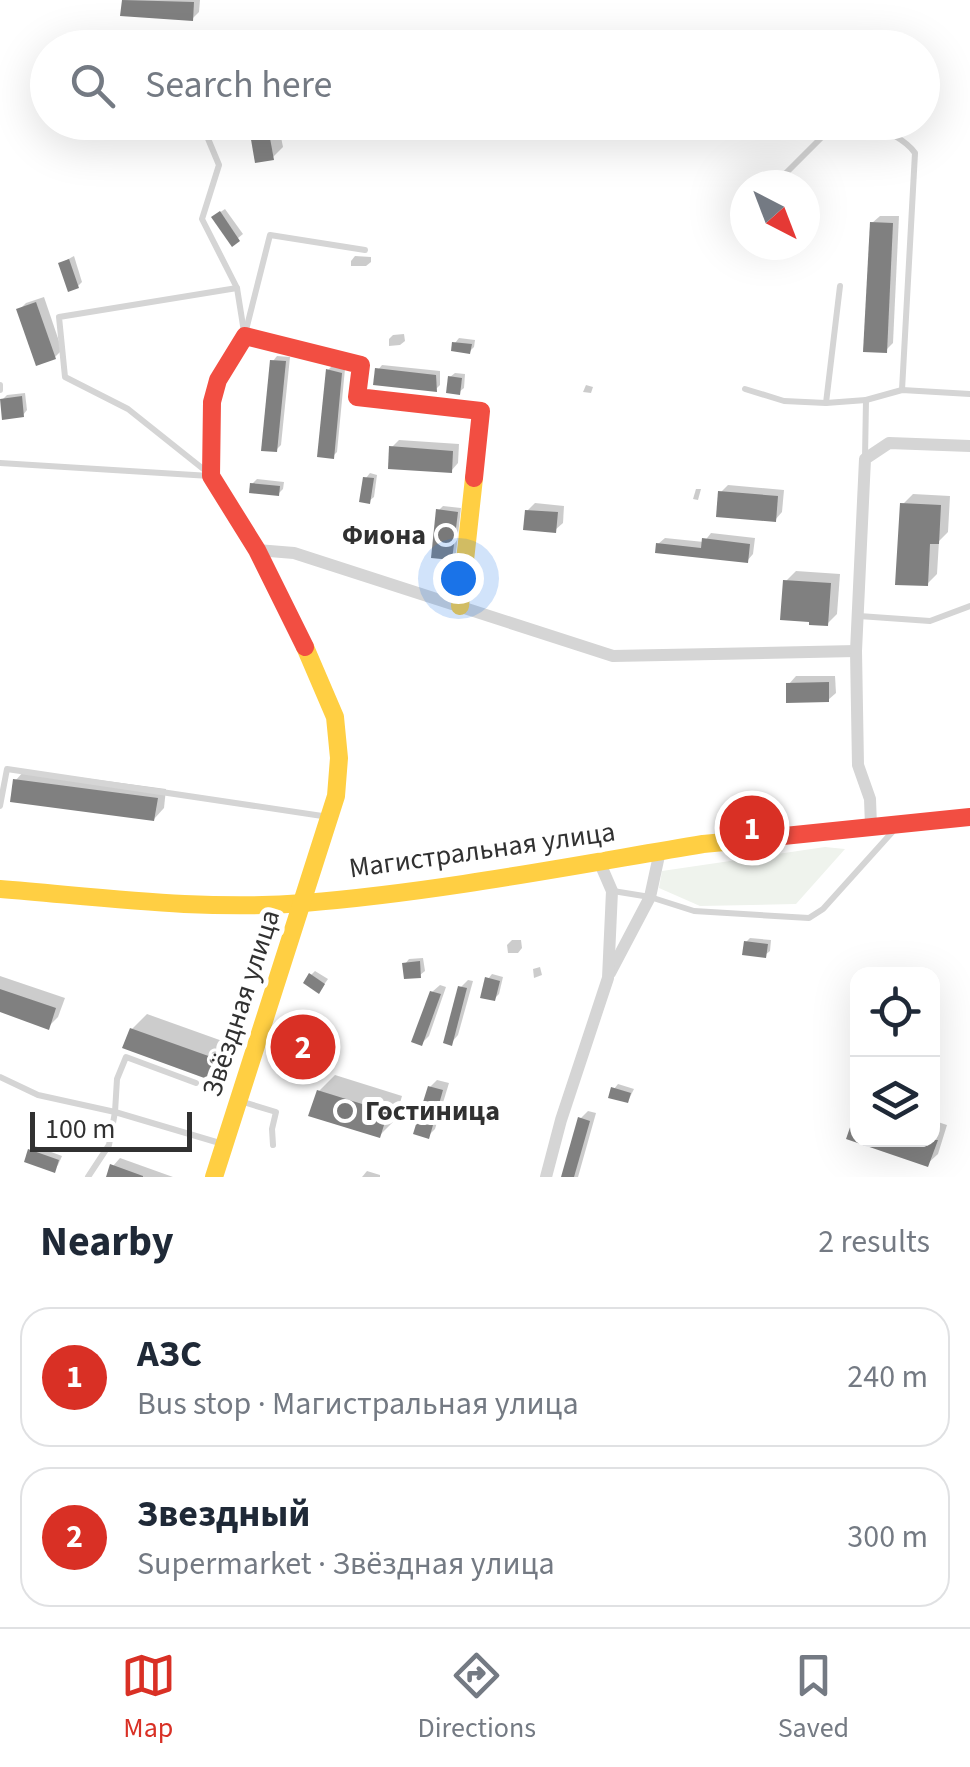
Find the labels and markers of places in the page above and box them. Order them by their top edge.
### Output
place label: Фиона [342,515,426,555]
marker: Фиона [435,524,457,546]
pin: 1 [720,790,784,866]
pin: 2 [270,1010,336,1084]
place label: Гостиница [365,1091,500,1131]
marker: Гостиница [334,1100,356,1122]

